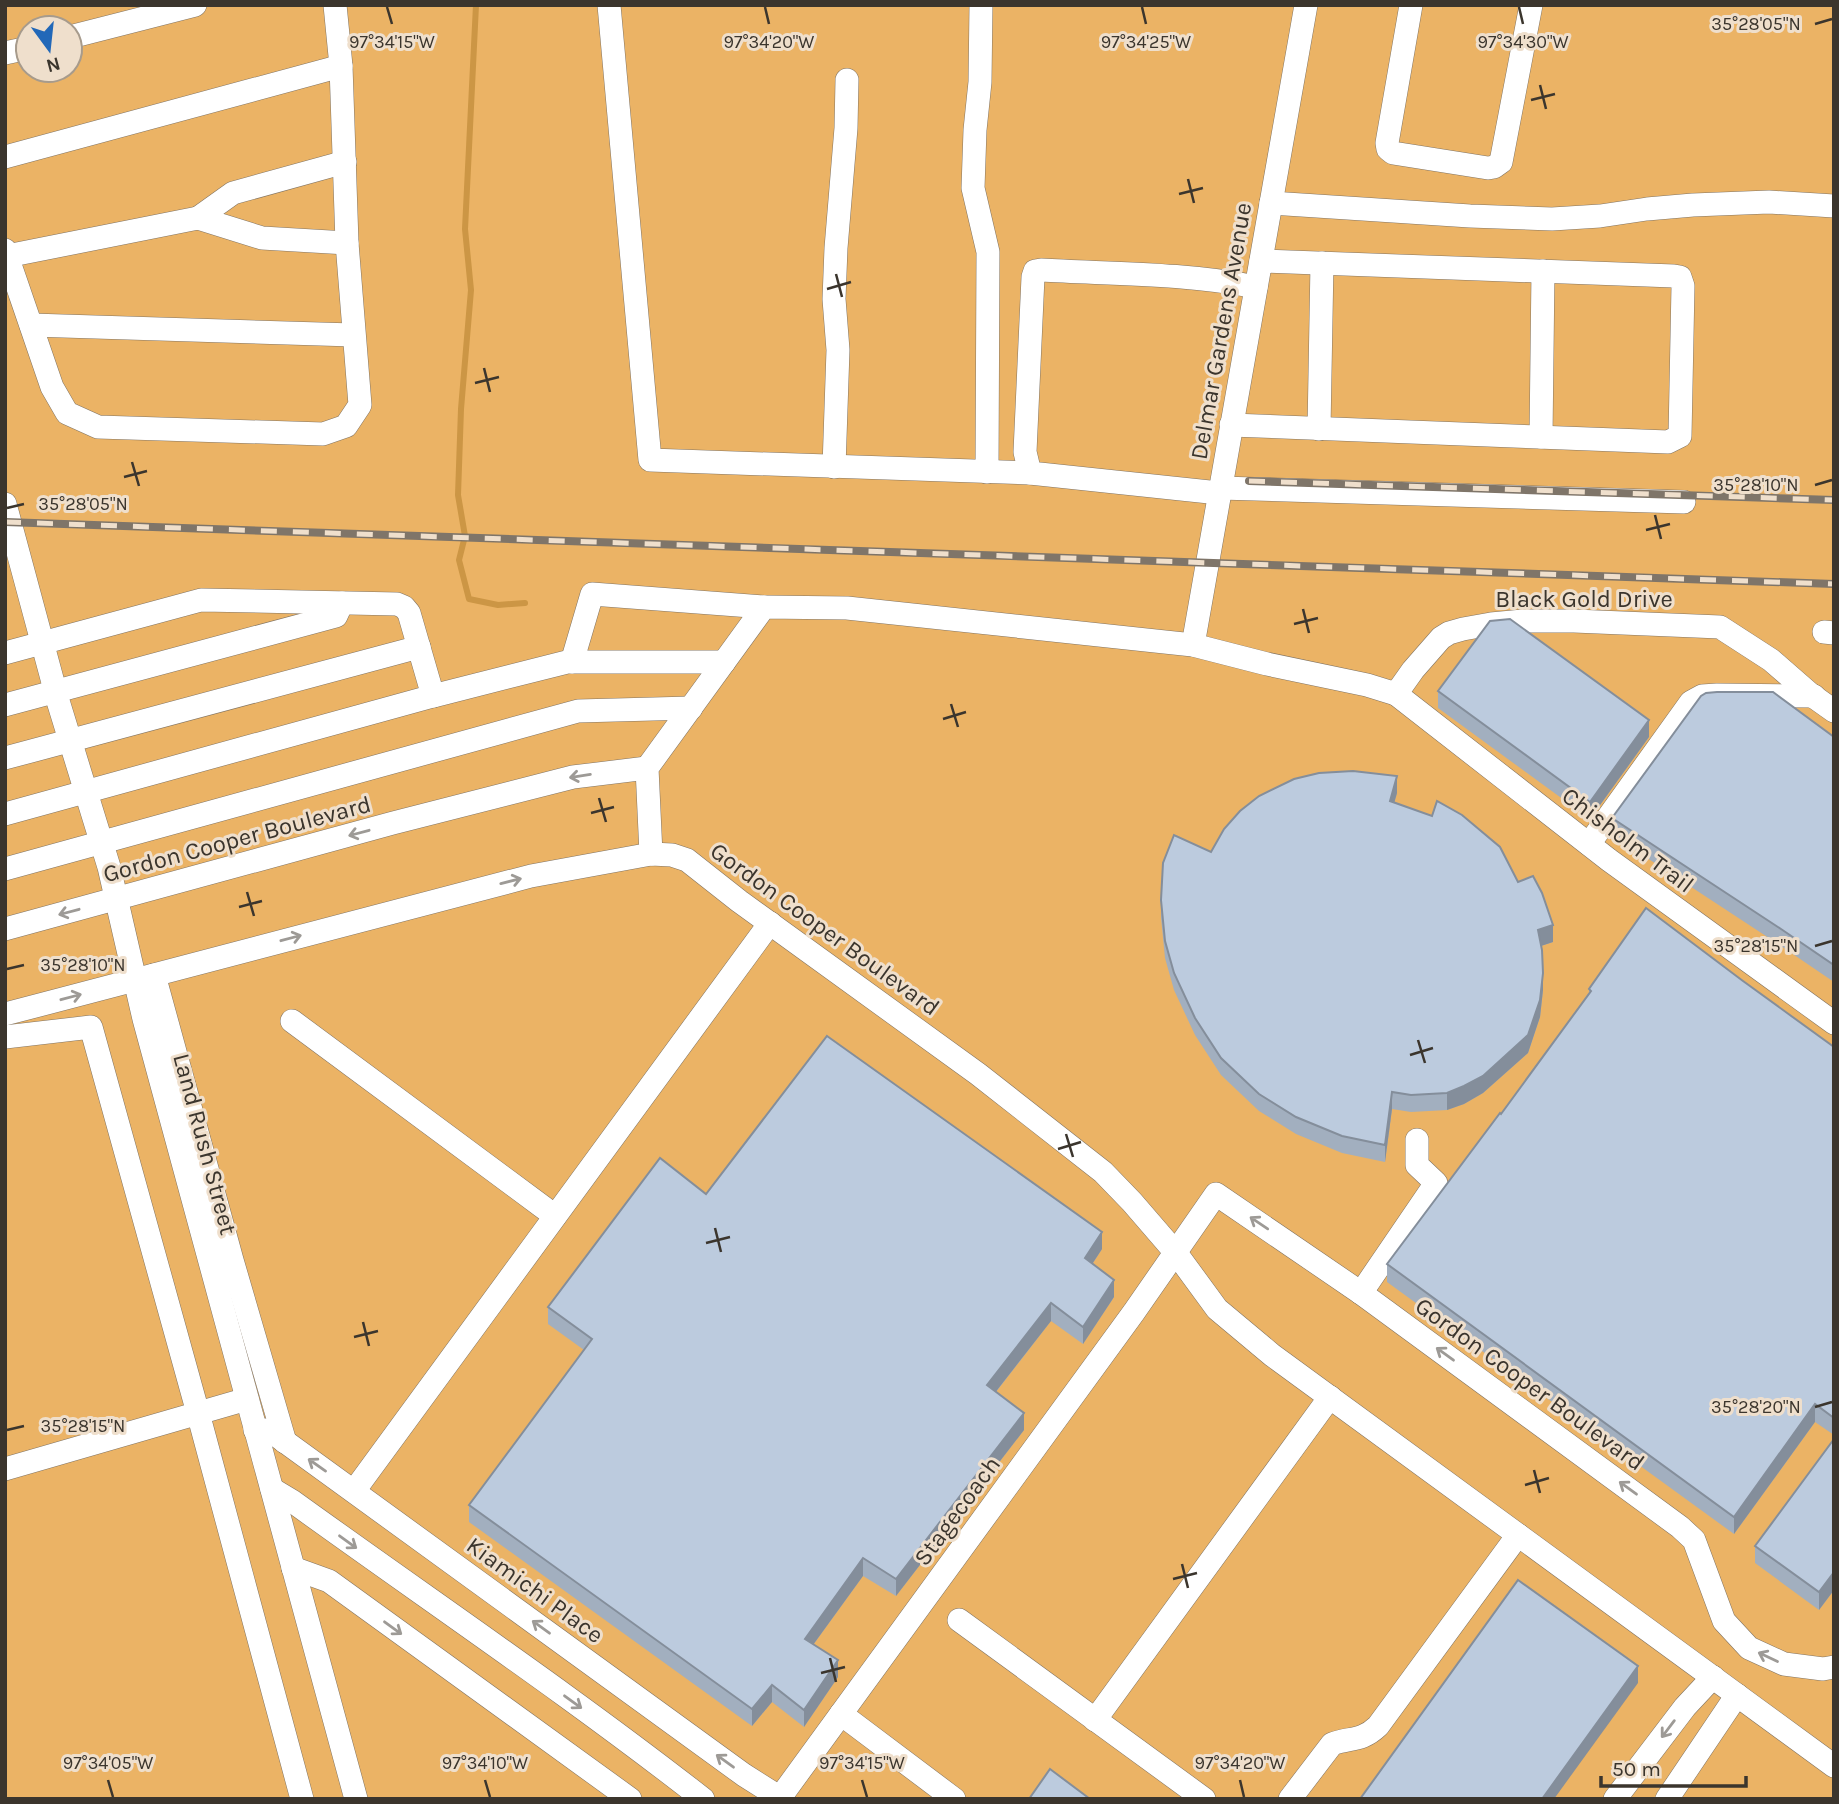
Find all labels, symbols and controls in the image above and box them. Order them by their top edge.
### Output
text: 35°28'05"N [1711,13,1801,35]
north arrow [14,14,84,84]
text: 97°34'15"W [349,31,435,53]
text: 97°34'20"W [724,31,814,53]
text: 97°34'25"W [1101,31,1191,53]
text: 97°34'30"W [1477,31,1569,53]
text: N [44,52,63,77]
street label: Delmar Gardens Avenue [1185,200,1257,462]
text: 35°28'10"N [1713,474,1799,496]
text: 35°28'05"N [38,493,128,515]
street label: Black Gold Drive [1495,585,1673,613]
one-way arrow [569,770,592,783]
street label: Chisholm Trail [1557,781,1699,899]
street label: Gordon Cooper Boulevard [100,790,374,888]
one-way arrow [348,827,370,840]
street label: Gordon Cooper Boulevard [705,836,945,1022]
one-way arrow [499,874,522,887]
one-way arrow [58,906,81,919]
one-way arrow [279,931,302,944]
text: 35°28'15"N [1714,935,1798,957]
text: 35°28'10"N [40,954,126,976]
one-way arrow [60,989,82,1002]
street label: Land Rush Street [167,1050,243,1238]
one-way arrow [1250,1216,1269,1230]
street label: Gordon Cooper Boulevard [1410,1291,1650,1477]
one-way arrow [1436,1347,1455,1361]
text: 35°28'20"N [1711,1396,1801,1418]
text: 35°28'15"N [41,1415,125,1437]
street label: Stagecoach [908,1451,1006,1571]
one-way arrow [308,1458,327,1472]
one-way arrow [1619,1481,1638,1496]
street label: Kiamichi Place [461,1531,609,1649]
one-way arrow [338,1534,357,1549]
one-way arrow [532,1620,551,1634]
one-way arrow [383,1621,402,1635]
one-way arrow [1757,1650,1779,1663]
one-way arrow [563,1695,582,1709]
one-way arrow [1661,1719,1676,1737]
scale bar [1601,1744,1746,1788]
text: 97°34'05"W [63,1752,153,1774]
text: 97°34'10"W [442,1752,528,1774]
text: 97°34'15"W [819,1752,905,1774]
text: 97°34'20"W [1195,1752,1285,1774]
one-way arrow [716,1754,735,1768]
text: 50 m [1612,1757,1661,1781]

